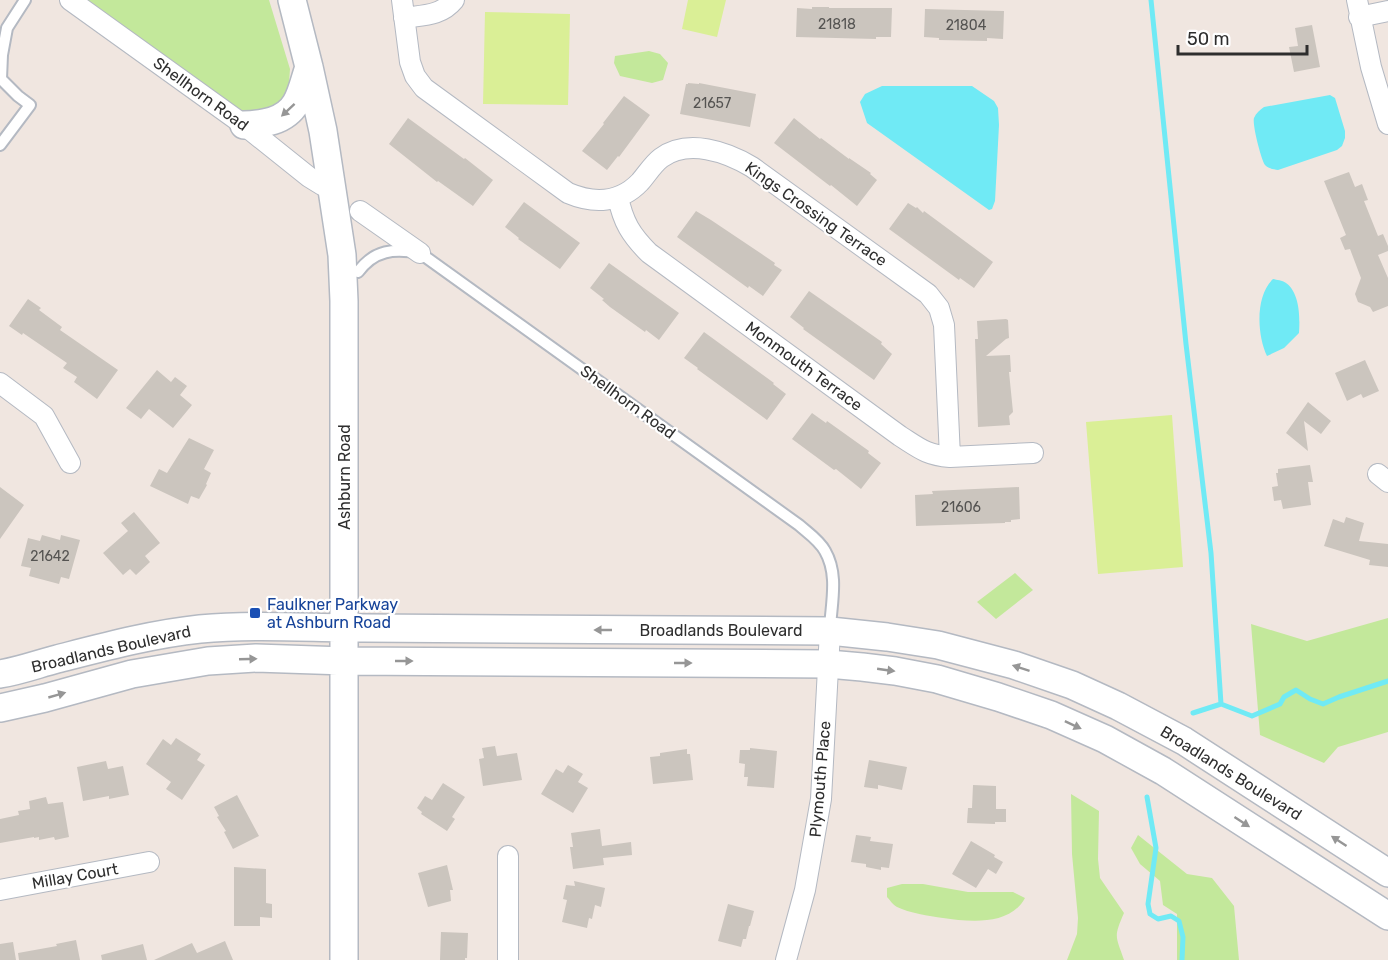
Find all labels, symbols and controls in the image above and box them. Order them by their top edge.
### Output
house number: 21818 [818,16,856,33]
house number: 21804 [946,17,987,34]
scale bar [1178,18,1307,56]
text: 50 m [1187,28,1230,50]
street label: Shellhorn Road [150,53,252,135]
house number: 21657 [693,95,731,112]
one-way arrow [281,103,296,117]
street label: Kings Crossing Terrace [741,158,891,270]
street label: Monmouth Terrace [742,317,866,415]
street label: Shellhorn Road [577,361,679,443]
street label: Ashburn Road [335,424,354,530]
house number: 21606 [941,499,981,516]
house number: 21642 [30,548,70,565]
place label: Faulkner Parkway at Ashburn Road [267,595,398,632]
marker: Faulkner Parkway at Ashburn Road [248,606,262,620]
street label: Broadlands Boulevard [29,621,193,677]
street label: Broadlands Boulevard [639,621,803,640]
one-way arrow [594,625,613,635]
one-way arrow [238,654,257,663]
one-way arrow [394,656,413,666]
one-way arrow [673,658,692,668]
one-way arrow [1012,662,1030,672]
one-way arrow [877,665,896,675]
one-way arrow [48,689,66,699]
street label: Plymouth Place [805,720,835,838]
one-way arrow [1064,720,1081,729]
street label: Broadlands Boulevard [1157,722,1305,824]
one-way arrow [1233,816,1250,827]
one-way arrow [1331,836,1347,847]
street label: Millay Court [30,859,120,893]

